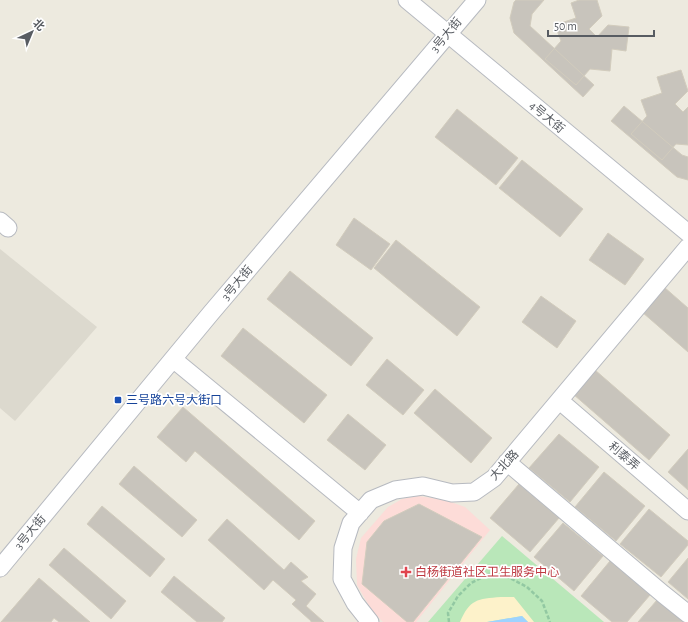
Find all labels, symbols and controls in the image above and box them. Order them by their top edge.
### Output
north arrow [12,12,52,52]
scale bar [548,12,654,38]
street label: 3号大街 [427,15,464,55]
text: 北 [31,17,46,33]
text: 50 m [554,20,577,32]
street label: 4号大街 [527,98,568,135]
street label: 3号大街 [218,263,255,303]
place label: 三号路六号大街口 [126,393,222,406]
marker: 三号路六号大街口 [113,395,123,405]
street label: 利泰弄 [606,439,642,472]
street label: 大北路 [487,447,521,482]
street label: 3号大街 [11,512,48,552]
place label: 白杨街道社区卫生服务中心 [415,565,559,578]
marker: 白杨街道社区卫生服务中心 [400,566,412,578]

